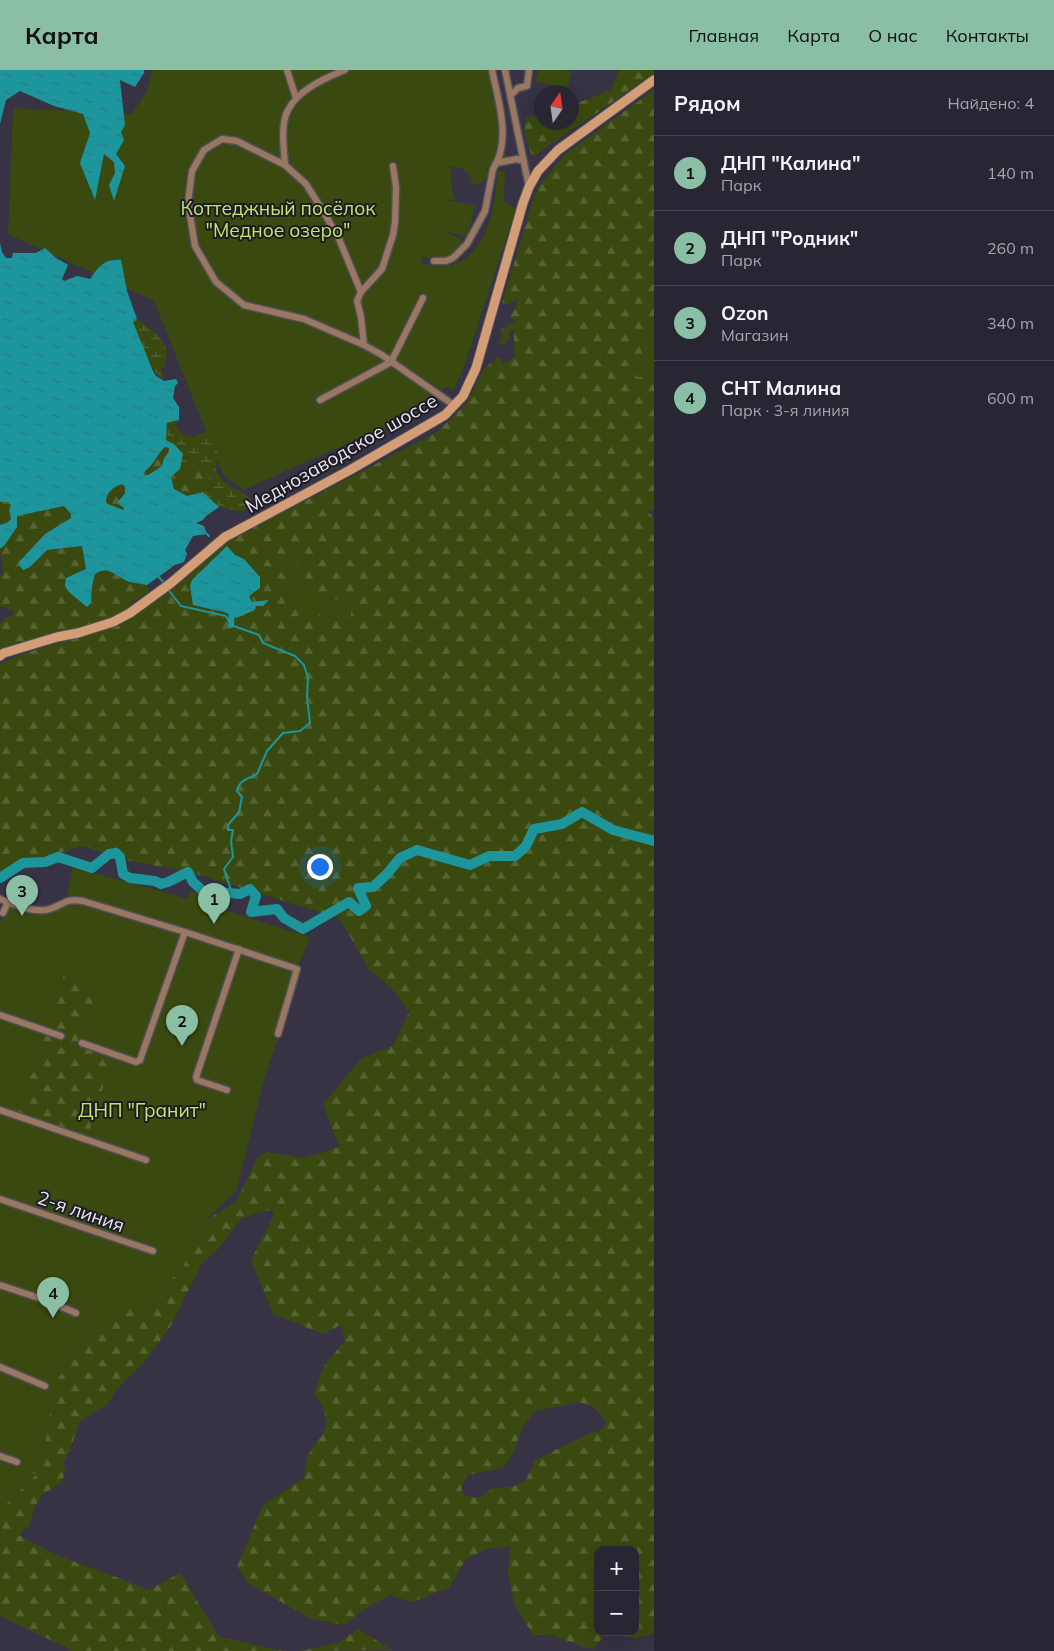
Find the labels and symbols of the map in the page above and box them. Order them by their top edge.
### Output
north arrow [534,85,579,130]
park label: Коттеджный посёлок "Медное озеро" [181,196,376,242]
street label: Меднозаводское шоссе [241,388,441,518]
your location [307,854,333,880]
pin: 3 [6,875,38,916]
pin: 1 [198,883,230,924]
pin: 2 [166,1005,198,1046]
park label: ДНП "Гранит" [78,1098,206,1122]
street label: 2-я линия [34,1185,128,1237]
pin: 4 [37,1277,69,1318]

